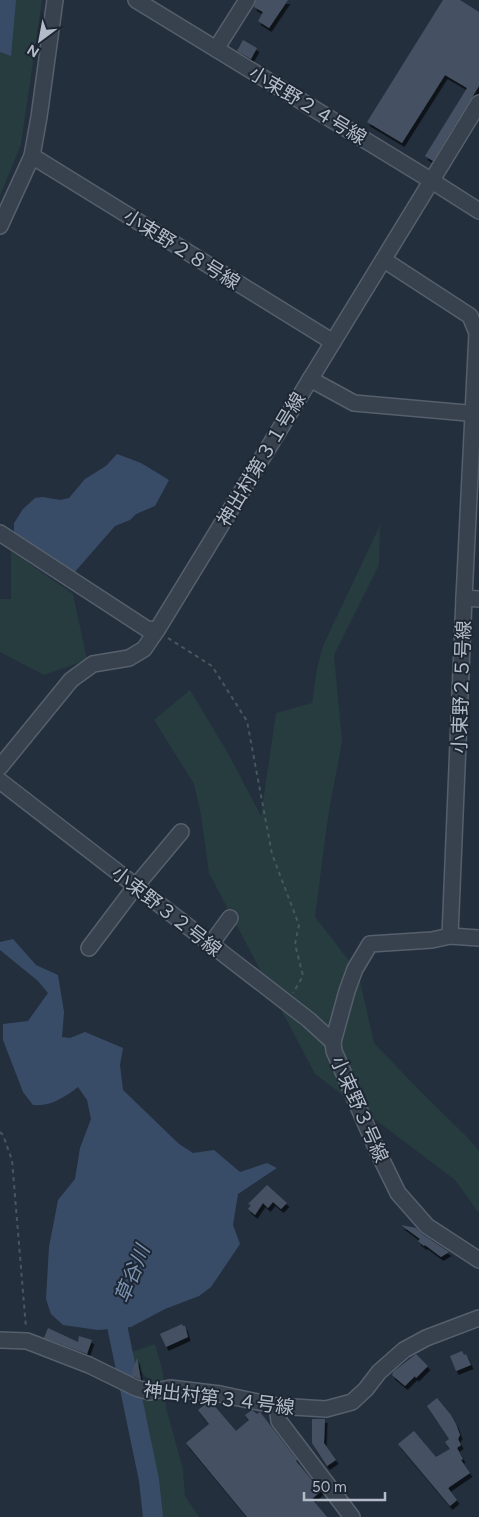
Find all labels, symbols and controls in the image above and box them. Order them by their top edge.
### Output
north arrow [15,15,65,65]
text: N [24,41,42,61]
street label: 小束野２４号線 [245,61,371,150]
street label: 小束野２８号線 [119,204,244,294]
street label: 神出村第３１号線 [212,388,310,530]
street label: 小束野２５号線 [448,620,475,754]
street label: 小束野３２号線 [107,861,226,961]
street label: 小束野３号線 [326,1052,393,1166]
water label: 草谷川 [110,1240,155,1306]
street label: 神出村第３４号線 [142,1378,296,1419]
scale bar [304,1470,385,1502]
text: 50 m [312,1478,347,1496]

